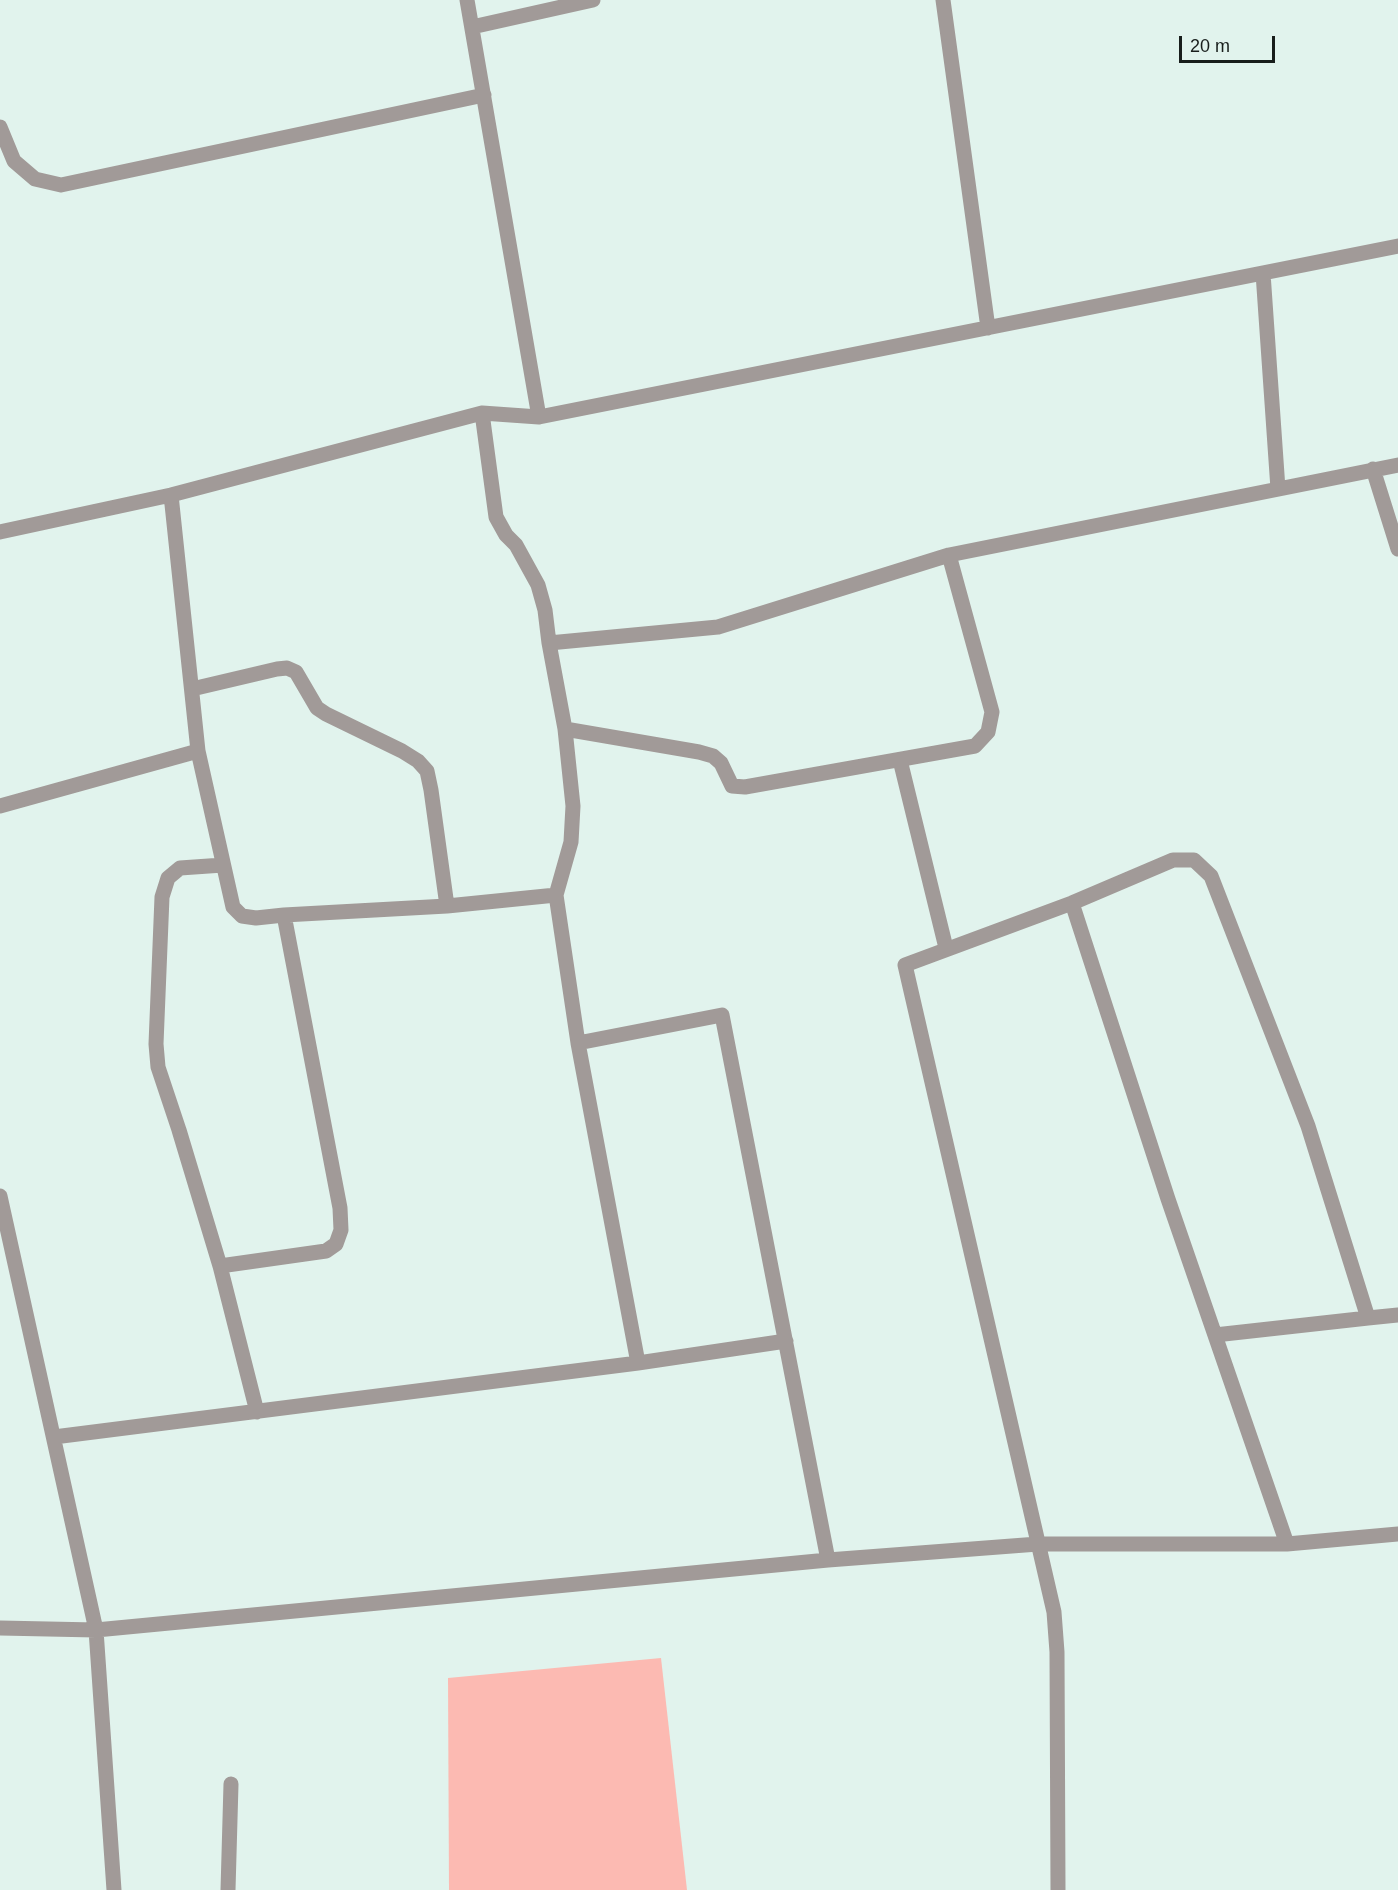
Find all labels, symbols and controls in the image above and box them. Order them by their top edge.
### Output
scale bar [1182,24,1278,62]
text: 20 m [1190,36,1230,56]

